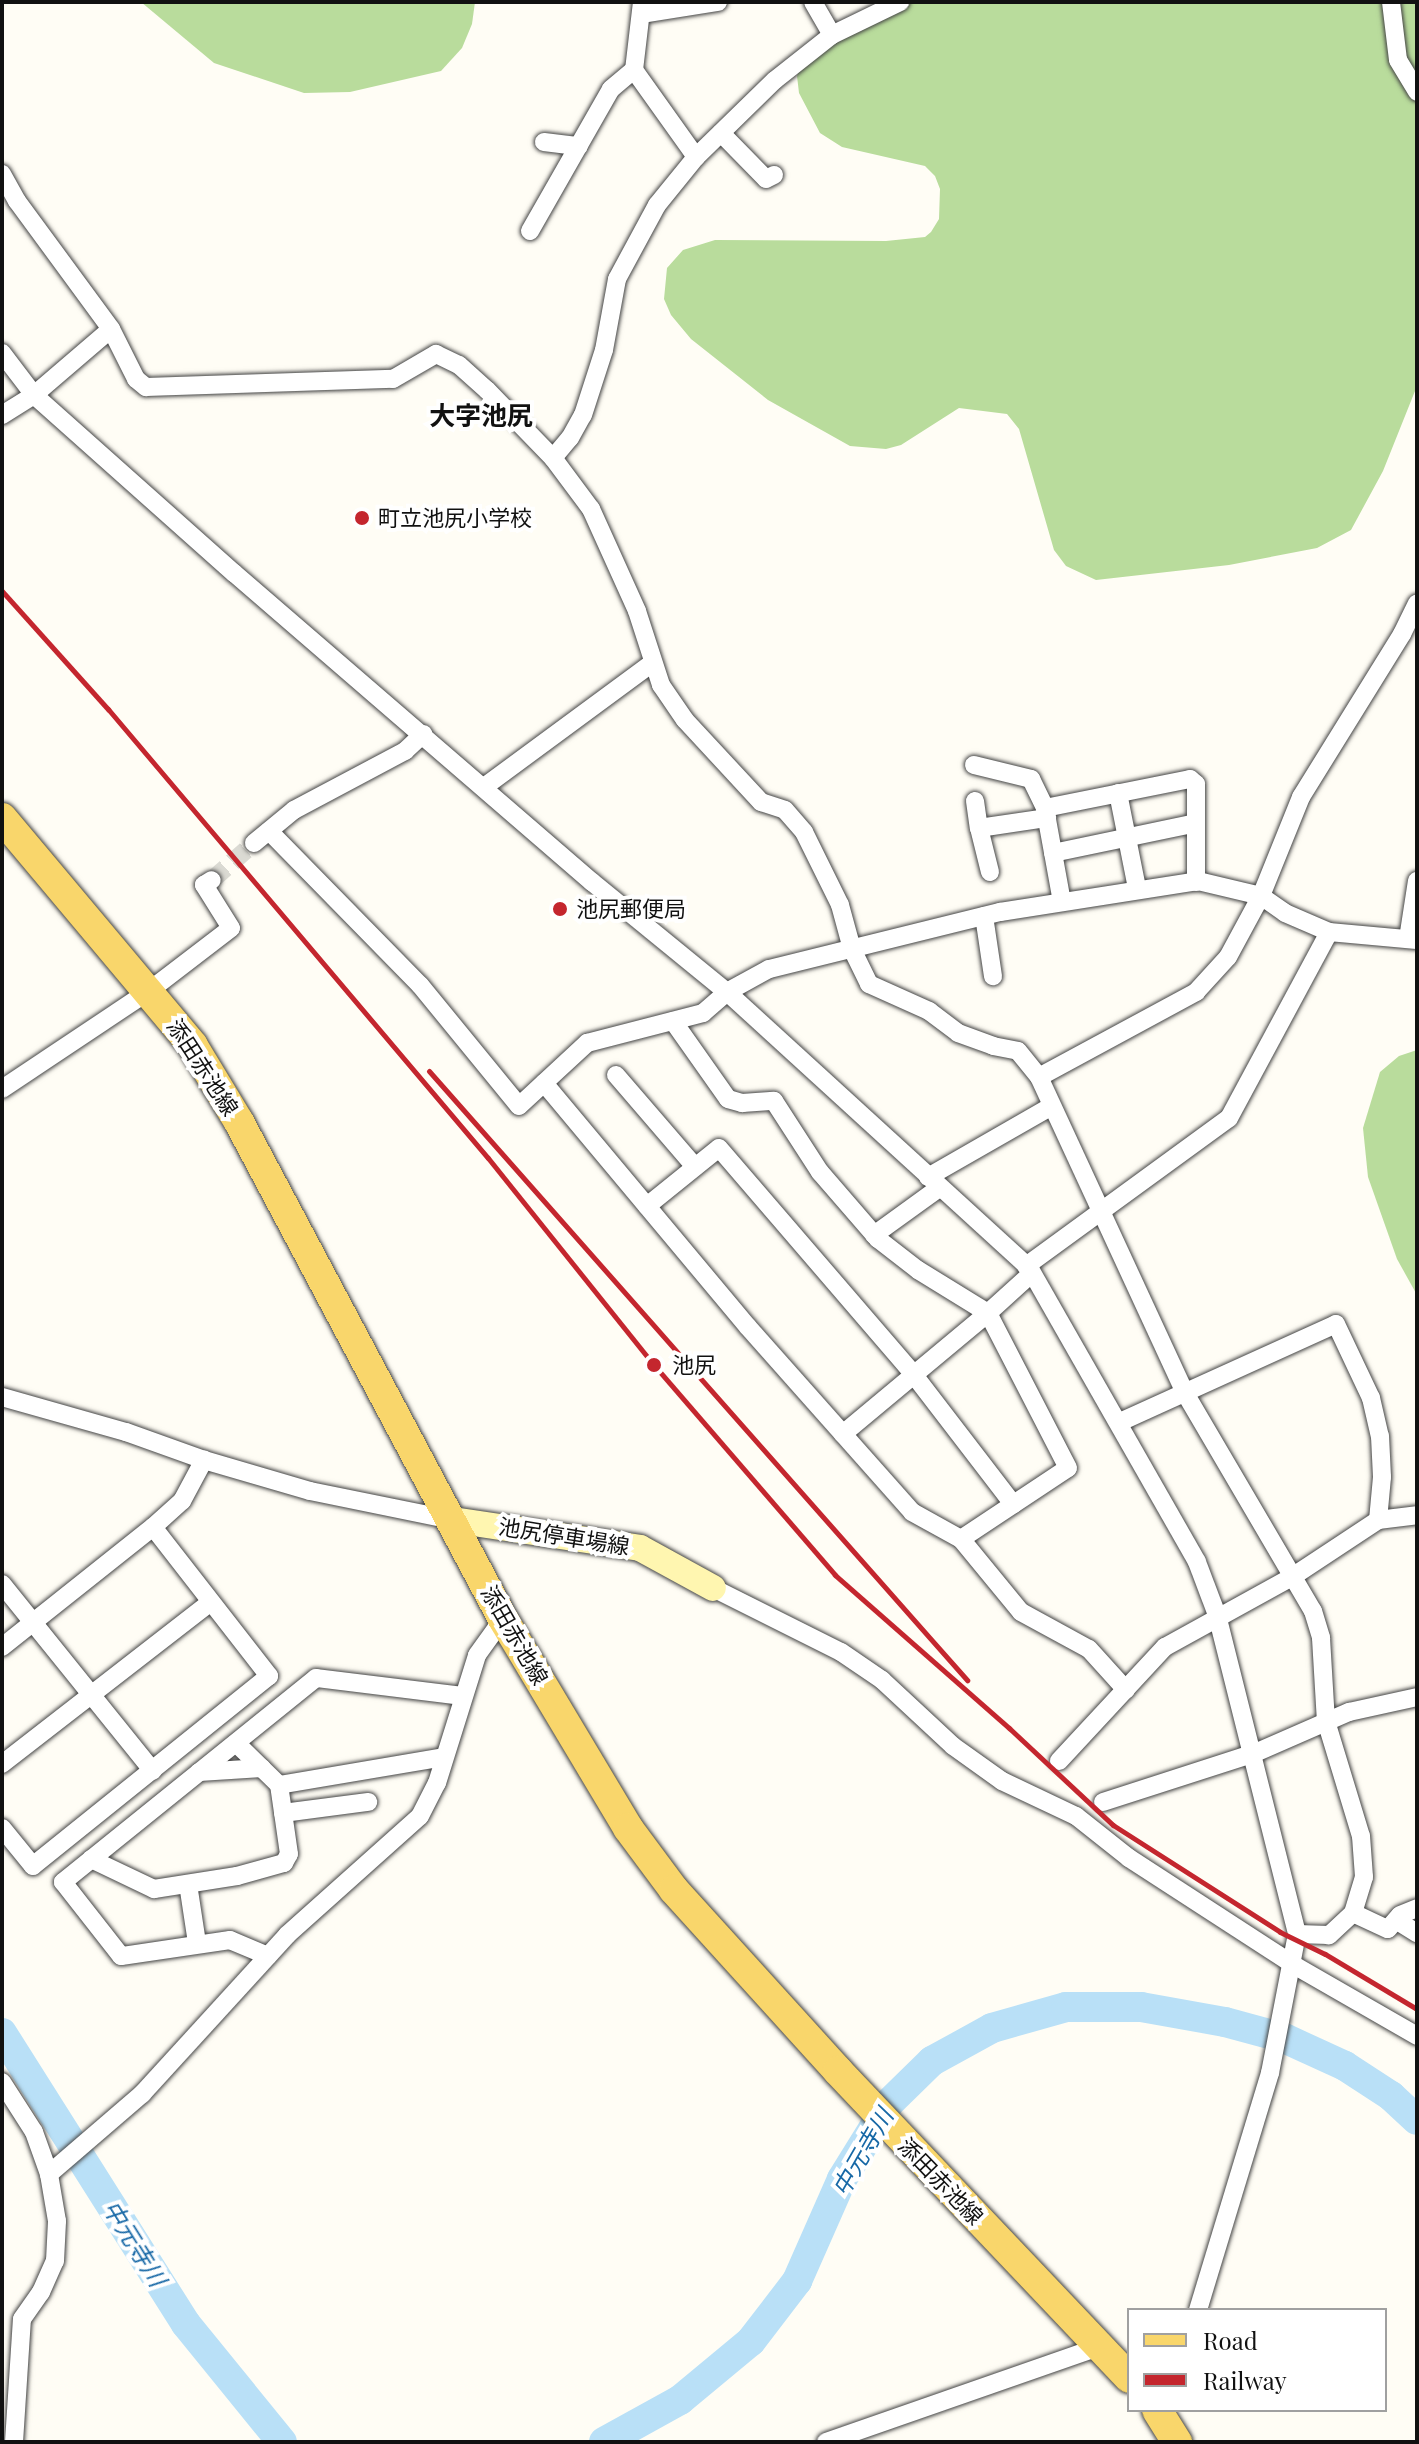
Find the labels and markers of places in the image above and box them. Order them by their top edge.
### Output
place label: 町立池尻小学校 [378,505,532,531]
marker: 町立池尻小学校 [353,509,371,527]
place label: 池尻郵便局 [576,896,686,922]
marker: 池尻郵便局 [551,900,569,918]
place label: 池尻 [672,1352,716,1378]
marker: 池尻 [643,1354,665,1376]

